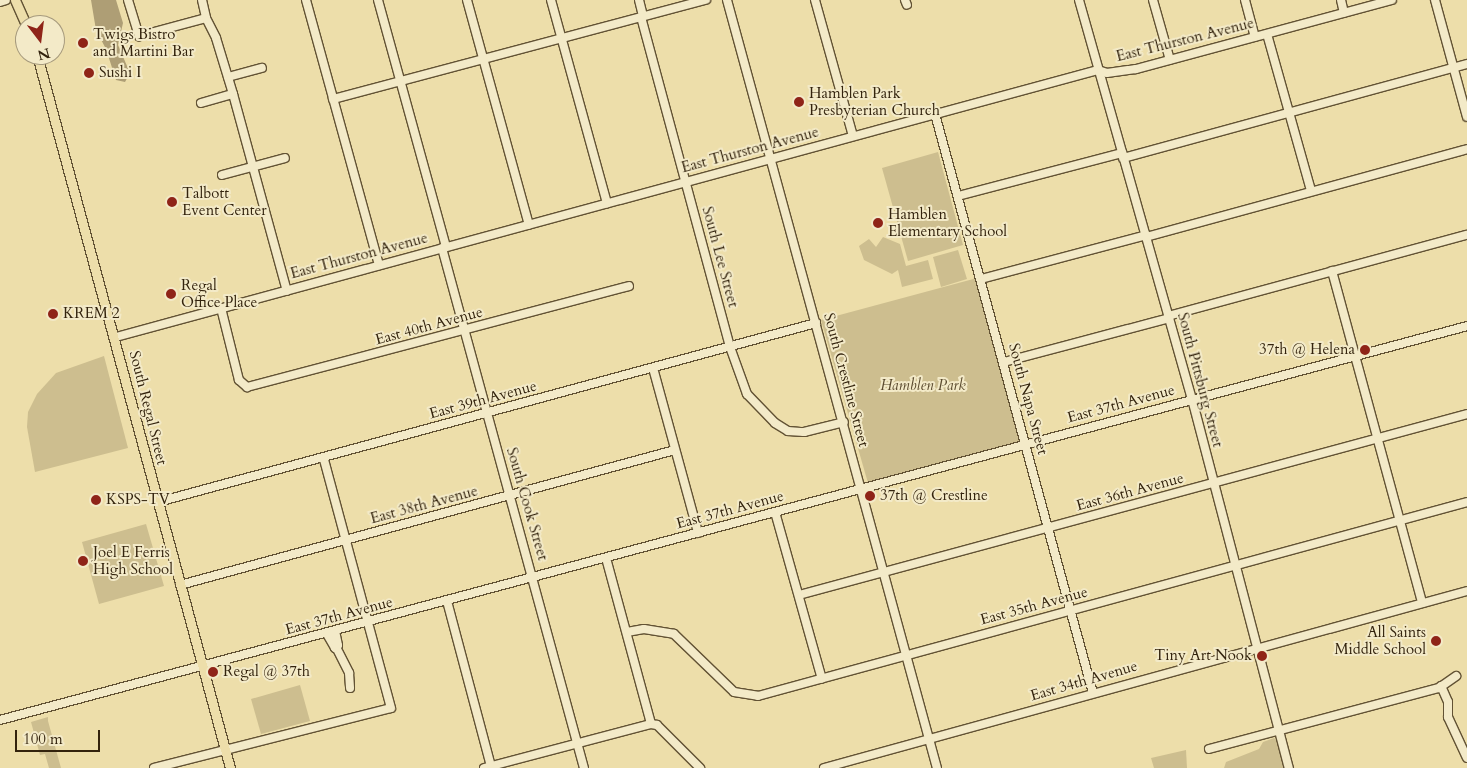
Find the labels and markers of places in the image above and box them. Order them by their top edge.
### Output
place label: Twigs Bistro and Martini Bar [93,25,194,60]
marker: Twigs Bistro and Martini Bar [77,37,89,49]
place label: Sushi I [99,64,141,82]
marker: Sushi I [83,67,95,79]
place label: Hamblen Park Presbyterian Church [809,84,940,119]
marker: Hamblen Park Presbyterian Church [793,96,805,108]
place label: Talbott Event Center [182,184,267,219]
marker: Talbott Event Center [166,196,178,208]
place label: Hamblen Elementary School [888,205,1007,240]
marker: Hamblen Elementary School [872,217,884,229]
place label: Regal Office Place [181,276,257,311]
marker: Regal Office Place [165,288,177,300]
place label: KREM 2 [63,305,120,323]
marker: KREM 2 [47,308,59,320]
place label: 37th @ Helena [1259,341,1355,359]
marker: 37th @ Helena [1359,344,1371,356]
place label: 37th @ Crestline [880,487,988,505]
marker: 37th @ Crestline [864,490,876,502]
place label: KSPS-TV [106,491,170,509]
marker: KSPS-TV [90,494,102,506]
place label: Joel E Ferris High School [93,543,173,578]
marker: Joel E Ferris High School [77,555,89,567]
place label: All Saints Middle School [1334,623,1426,658]
marker: All Saints Middle School [1430,635,1442,647]
place label: Tiny Art Nook [1154,647,1252,665]
marker: Tiny Art Nook [1256,650,1268,662]
place label: Regal @ 37th [223,663,310,681]
marker: Regal @ 37th [207,666,219,678]

